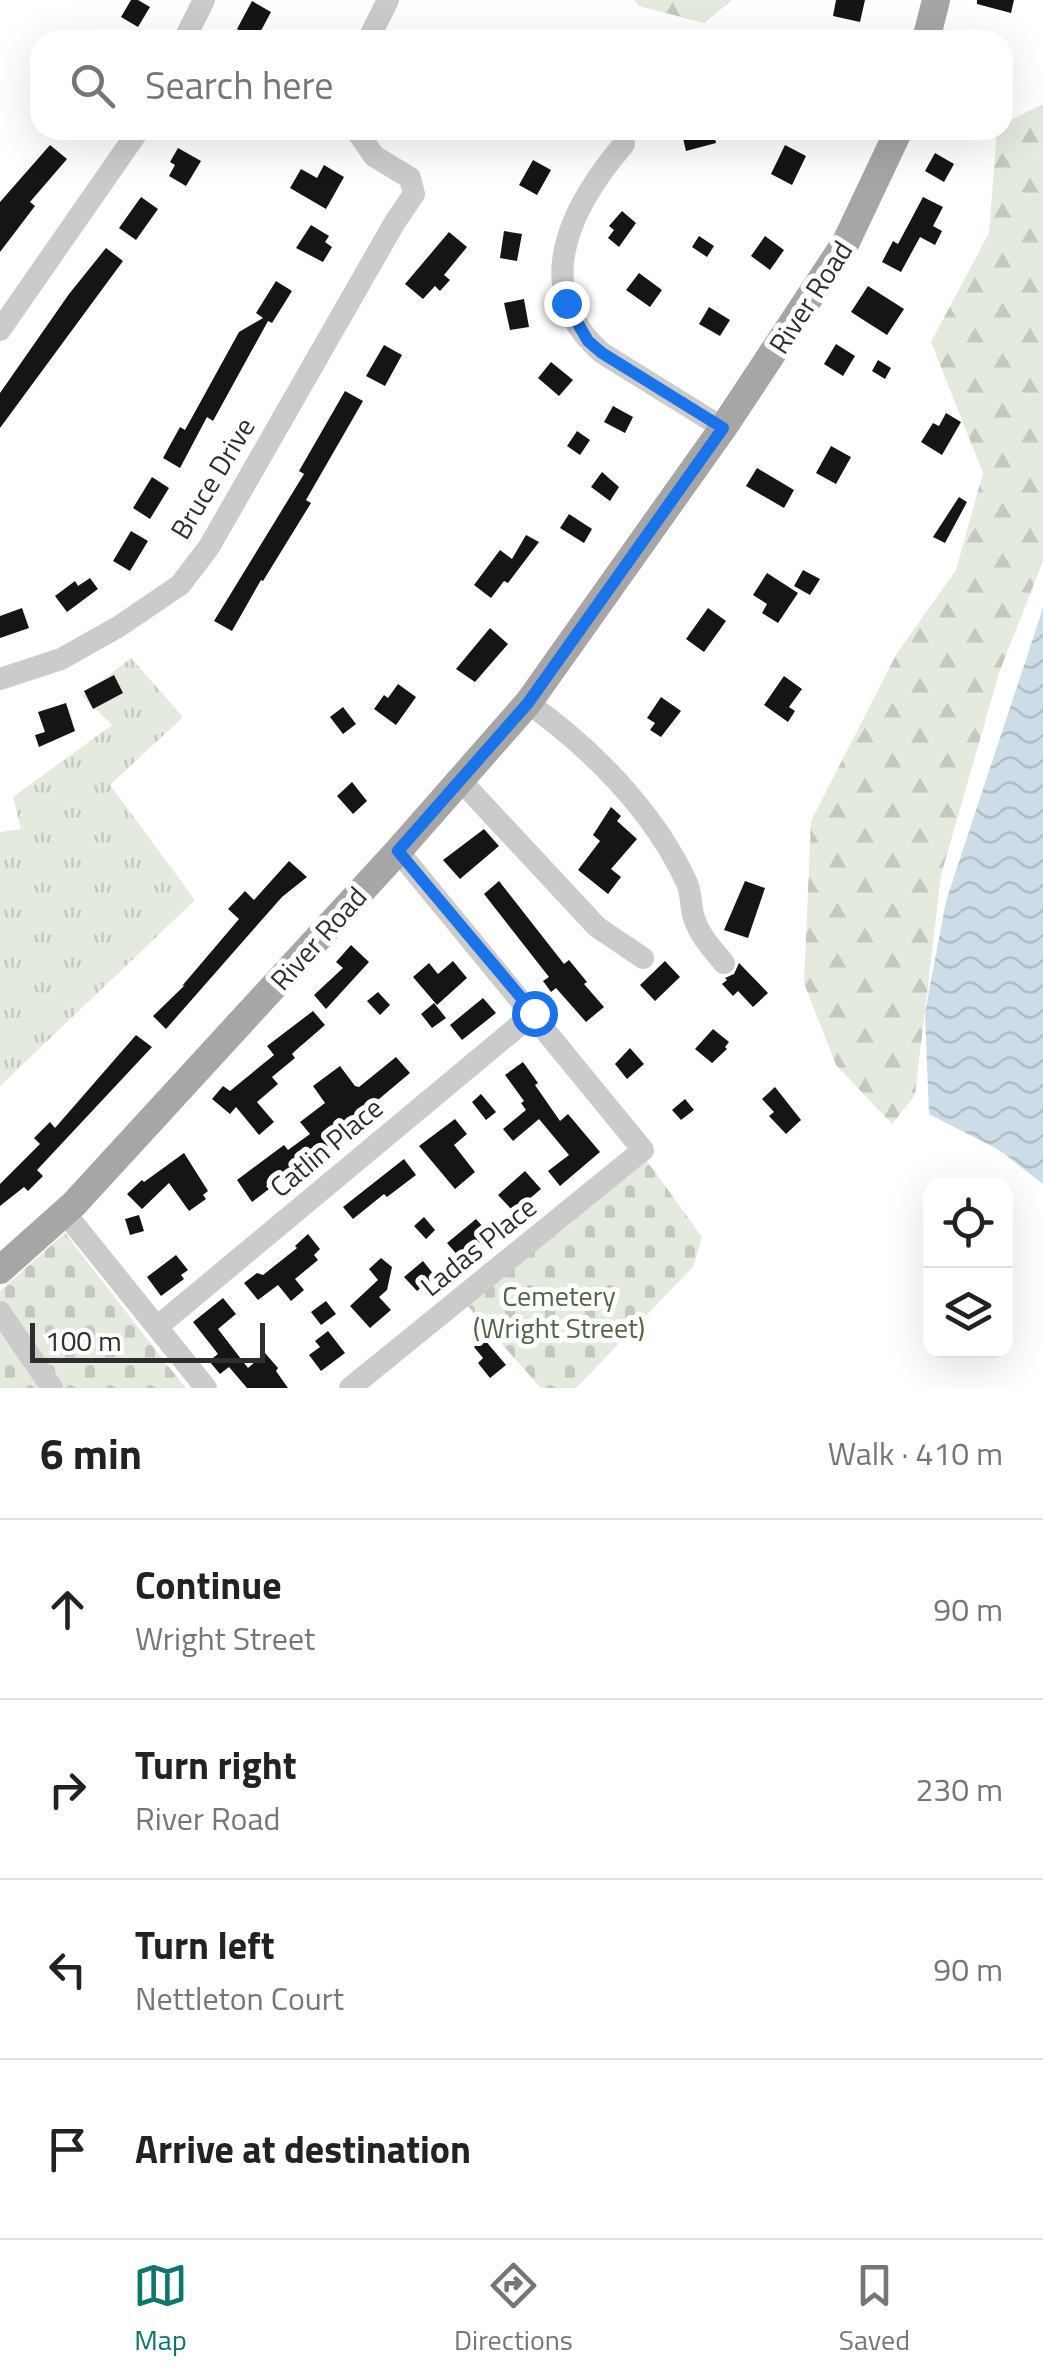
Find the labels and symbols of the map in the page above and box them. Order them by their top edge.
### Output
street label: River Road [757,232,863,362]
route end [544,281,590,327]
street label: Bruce Drive [159,409,265,547]
street label: River Road [259,876,377,1000]
route start [512,991,558,1037]
street label: Catlin Place [260,1087,392,1207]
street label: Ladas Place [411,1186,545,1306]
park label: Cemetery (Wright Street) [473,1274,645,1349]
scale bar [30,1318,265,1362]

